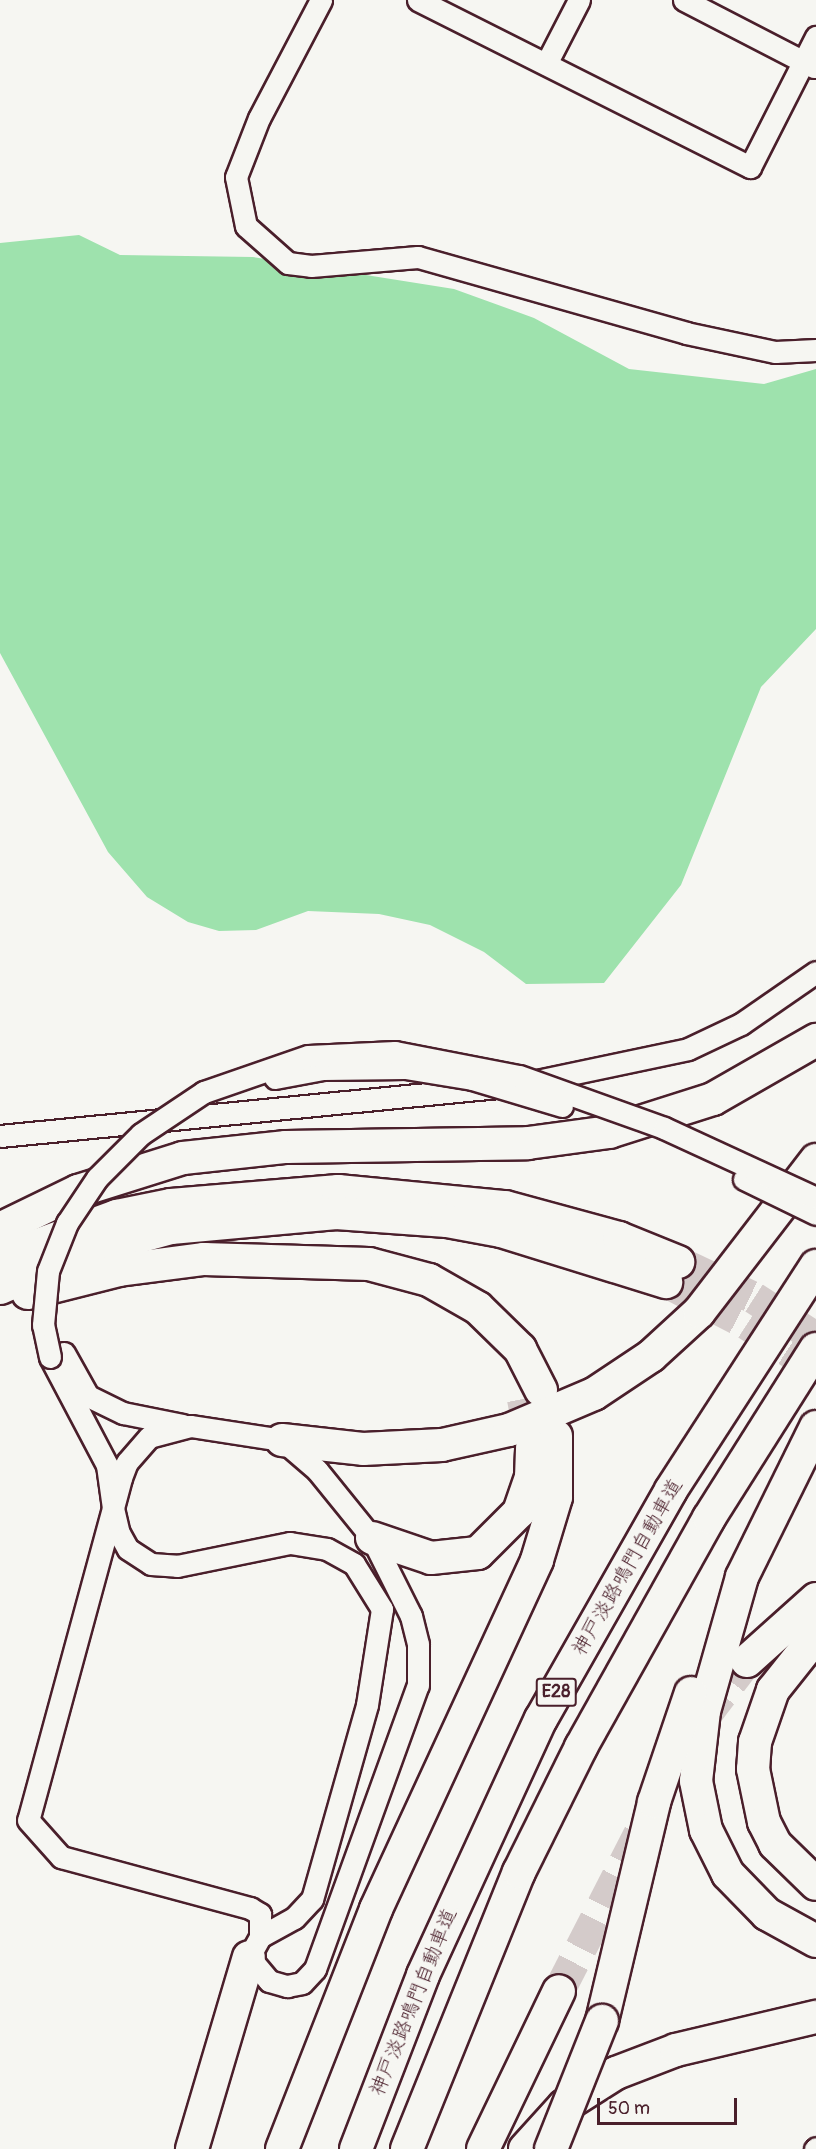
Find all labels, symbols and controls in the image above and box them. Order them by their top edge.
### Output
street label: 神戸淡路鳴門自動車道 [567,1474,687,1660]
road number: E28 [535,1677,577,1707]
street label: 神戸淡路鳴門自動車道 [364,1905,462,2099]
scale bar [600,2086,740,2124]
text: 50 m [608,2097,650,2120]

